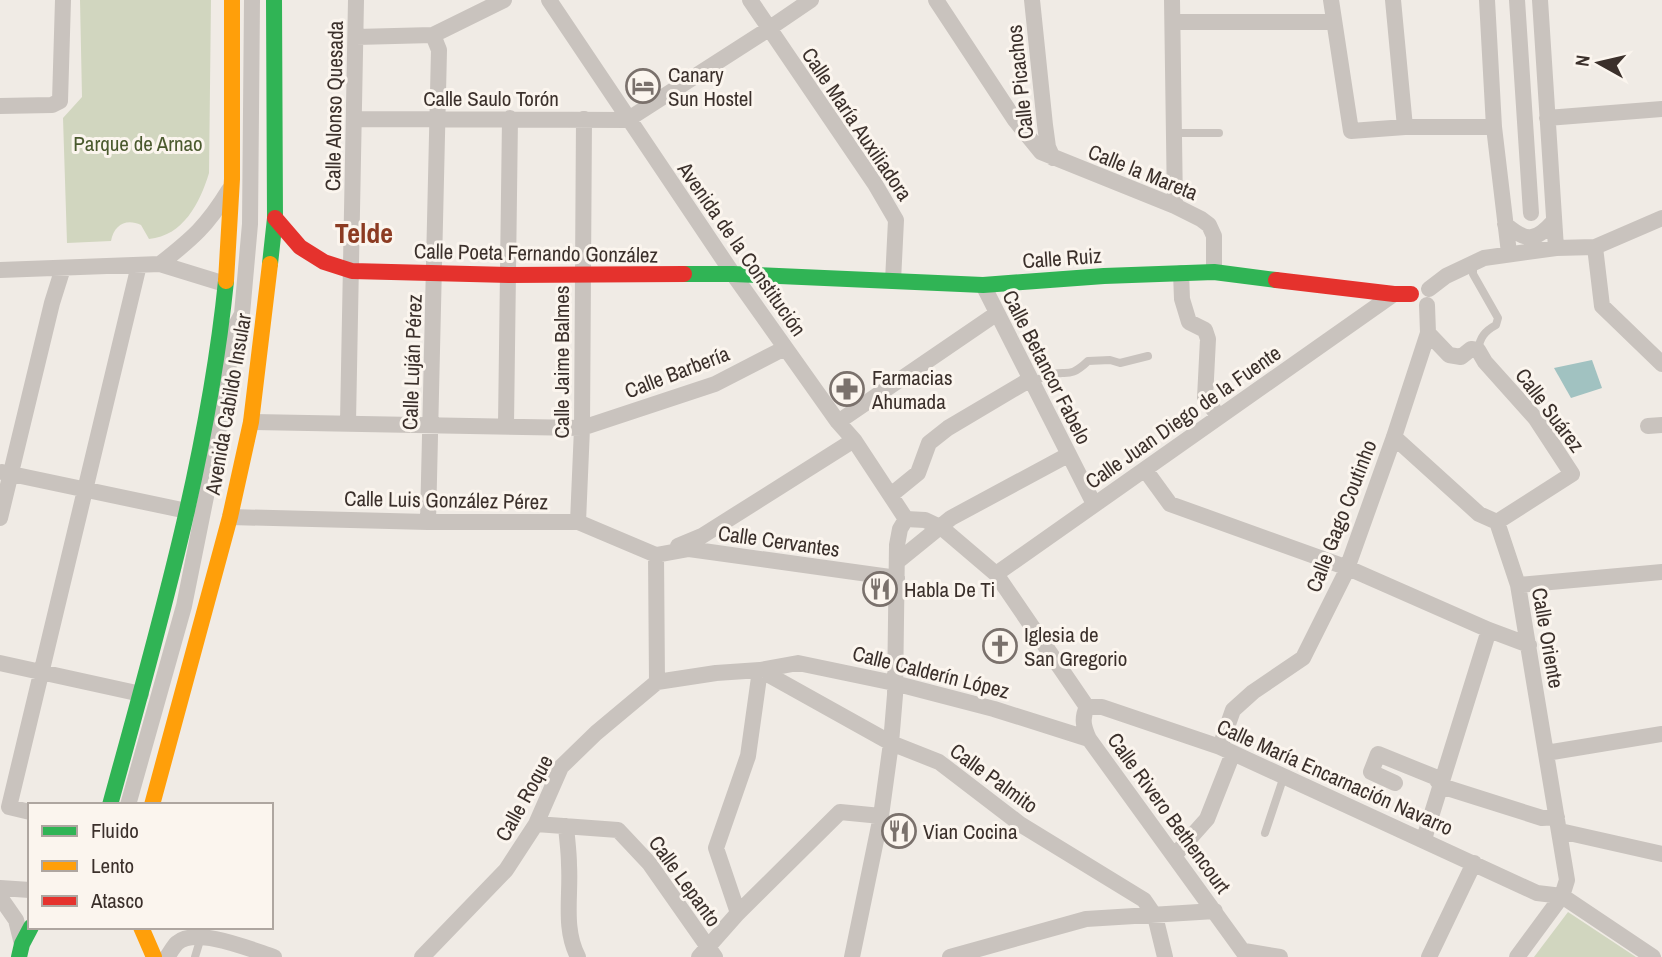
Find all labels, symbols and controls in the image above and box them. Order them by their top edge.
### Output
street label: Calle Alonso Quesada [318,20,350,191]
street label: Calle Picachos [1000,23,1040,141]
north arrow [1564,28,1634,98]
street label: Calle María Auxiliadora [795,42,919,207]
text: N [1569,53,1596,68]
place label: Canary Sun Hostel [668,60,752,113]
hotel icon: Canary Sun Hostel [624,67,662,105]
street label: Calle Saulo Torón [423,84,559,113]
park label: Parque de Arnao [73,129,203,158]
street label: Calle la Mareta [1084,137,1203,207]
street label: Avenida de la Constitución [670,155,813,342]
district label: Telde [335,214,393,252]
street label: Calle Poeta Fernando González [414,236,659,270]
street label: Calle Ruiz [1021,241,1103,275]
street label: Calle Jaime Balmes [547,285,576,439]
street label: Calle Betancor Fabelo [996,285,1098,449]
street label: Calle Luján Pérez [395,293,429,430]
street label: Avenida Cabildo Insular [198,311,258,498]
street label: Calle Juan Diego de la Fuente [1079,338,1287,496]
street label: Calle Barbería [620,339,734,405]
street label: Calle Suárez [1509,362,1591,458]
place label: Farmacias Ahumada [871,363,953,416]
pharmacy icon: Farmacias Ahumada [828,370,866,408]
street label: Calle Gago Coutinho [1299,436,1383,596]
street label: Calle Luis González Pérez [344,484,549,516]
street label: Calle Cervantes [716,518,842,564]
restaurant icon: Habla De Ti [861,570,899,608]
place label: Habla De Ti [904,575,995,604]
street label: Calle Oriente [1525,586,1571,690]
place label: Iglesia de San Gregorio [1024,620,1127,673]
church icon: Iglesia de San Gregorio [981,627,1019,665]
street label: Calle Calderín López [849,638,1013,706]
street label: Calle María Encarnación Navarro [1212,712,1458,842]
street label: Calle Rivero Bethencourt [1101,727,1237,900]
street label: Calle Palmito [944,736,1044,820]
street label: Calle Roque [488,750,560,846]
legend [28,803,273,929]
restaurant icon: Vian Cocina [880,812,918,850]
text: Fluido [91,816,139,845]
place label: Vian Cocina [923,817,1018,846]
street label: Calle Lepanto [642,829,728,933]
text: Lento [91,851,134,880]
text: Atasco [90,886,144,915]

